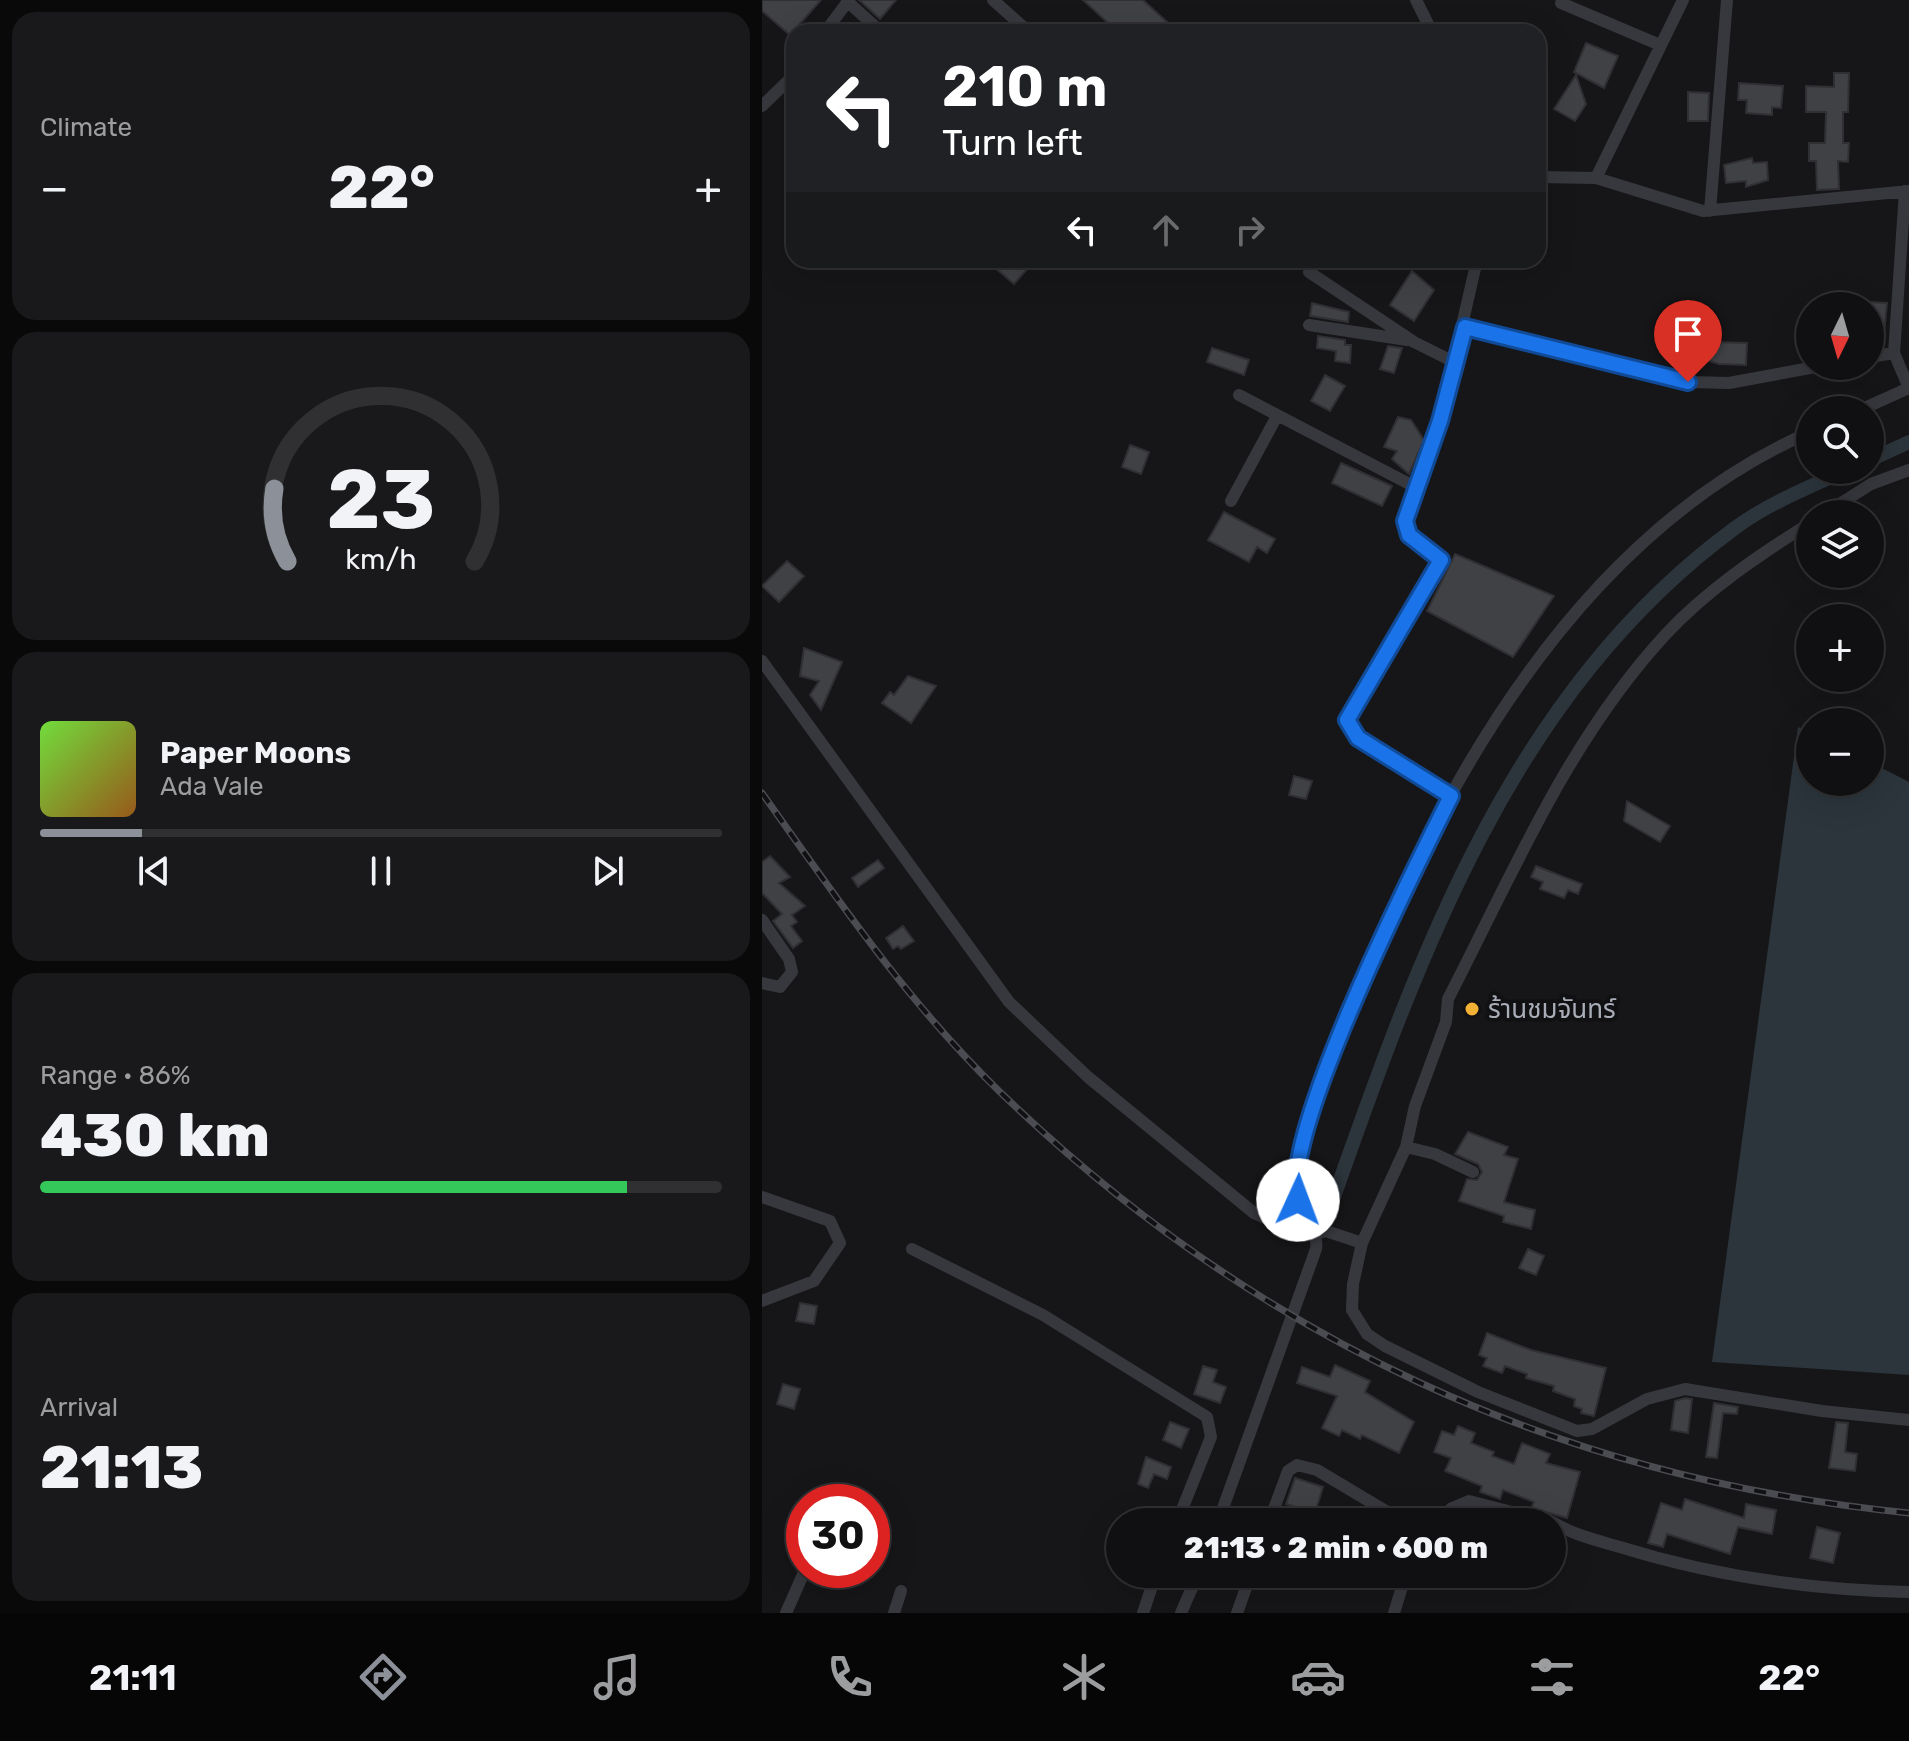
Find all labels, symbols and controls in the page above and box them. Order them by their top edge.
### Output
text: 210 m [942,54,1108,120]
icon: left [810,56,914,160]
text: Climate [40,112,132,143]
text: Turn left [942,121,1083,164]
text: 22° [328,152,435,223]
text: − [40,162,69,214]
text: + [695,162,722,214]
icon: left [1060,208,1104,252]
icon: ahead [1144,208,1188,252]
icon: right [1228,208,1272,252]
north arrow [1796,292,1884,380]
map controls [1796,292,1884,796]
pin [1654,300,1722,382]
icon: arrive [1666,312,1710,356]
button: search [1796,396,1884,484]
text: 23 [327,450,435,549]
button: layers [1796,500,1884,588]
text: km/h [345,542,417,576]
button: + [1796,604,1884,692]
button: − [1796,708,1884,796]
text: Paper Moons [160,735,351,771]
text: Ada Vale [160,771,264,802]
icon: previous [132,849,176,893]
icon: pause [359,849,403,893]
icon: next [586,849,630,893]
place label: ร้านชมจันทร์ [1488,994,1617,1025]
marker: ร้านชมจันทร์ [1463,1000,1481,1018]
text: Range · 86% [40,1060,191,1091]
text: 430 km [40,1100,270,1171]
position arrow [1256,1158,1340,1242]
text: Arrival [40,1392,118,1423]
text: 21:13 [40,1432,203,1503]
speed limit sign: 30 [786,1484,890,1588]
text: 21:13 · 2 min · 600 m [1184,1530,1488,1566]
icon: directions [355,1649,411,1705]
icon: music [589,1649,645,1705]
icon: phone [822,1649,878,1705]
icon: climate [1056,1649,1112,1705]
icon: car [1290,1649,1346,1705]
icon: filters [1524,1649,1580,1705]
text: 21:11 [89,1656,177,1699]
text: 22° [1758,1656,1820,1699]

